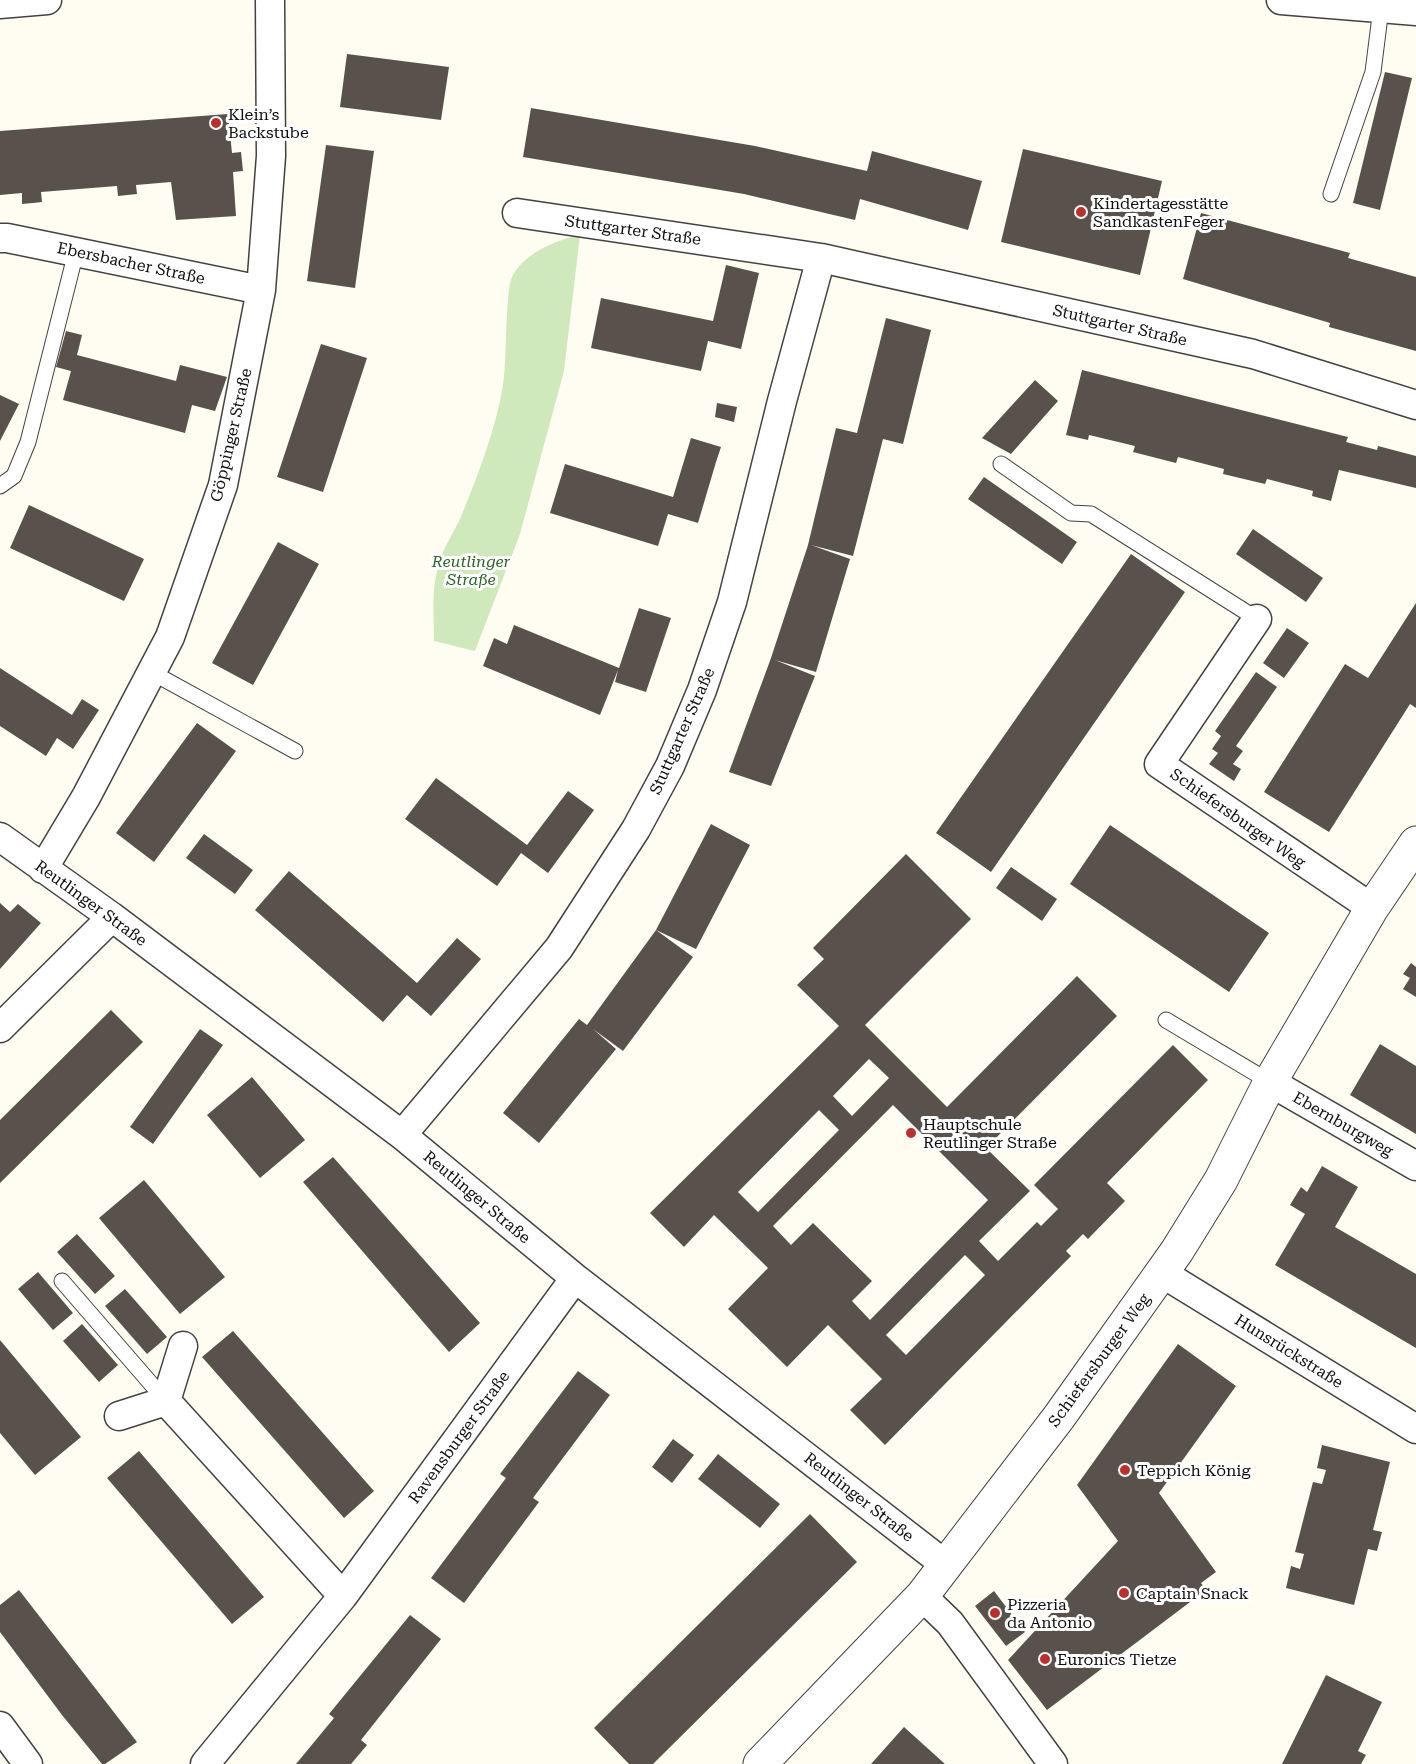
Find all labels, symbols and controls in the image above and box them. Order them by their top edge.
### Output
place label: Klein’s Backstube [228,105,309,142]
marker: Klein’s Backstube [209,116,223,130]
place label: Kindertagesstätte SandkastenFeger [1093,194,1228,231]
marker: Kindertagesstätte SandkastenFeger [1074,205,1088,219]
street label: Stuttgarter Straße [564,211,702,249]
street label: Ebersbacher Straße [55,238,207,288]
street label: Stuttgarter Straße [1051,300,1189,350]
street label: Göppinger Straße [206,366,256,504]
park label: Reutlinger Straße [431,552,511,589]
street label: Stuttgarter Straße [645,664,719,797]
street label: Schiefersburger Weg [1167,764,1310,872]
street label: Reutlinger Straße [31,856,151,950]
street label: Ebernburgweg [1289,1088,1397,1161]
place label: Hauptschule Reutlinger Straße [923,1115,1057,1152]
marker: Hauptschule Reutlinger Straße [904,1126,918,1140]
street label: Reutlinger Straße [420,1147,535,1247]
street label: Schiefersburger Weg [1044,1289,1154,1431]
street label: Hunsrückstraße [1231,1310,1347,1392]
street label: Ravensburger Straße [404,1367,514,1507]
street label: Reutlinger Straße [800,1448,918,1546]
place label: Teppich König [1137,1461,1251,1480]
marker: Teppich König [1118,1463,1132,1477]
place label: Captain Snack [1136,1584,1249,1603]
marker: Captain Snack [1117,1586,1131,1600]
place label: Pizzeria da Antonio [1007,1595,1093,1632]
marker: Pizzeria da Antonio [988,1606,1002,1620]
place label: Euronics Tietze [1057,1650,1177,1669]
marker: Euronics Tietze [1038,1652,1052,1666]

